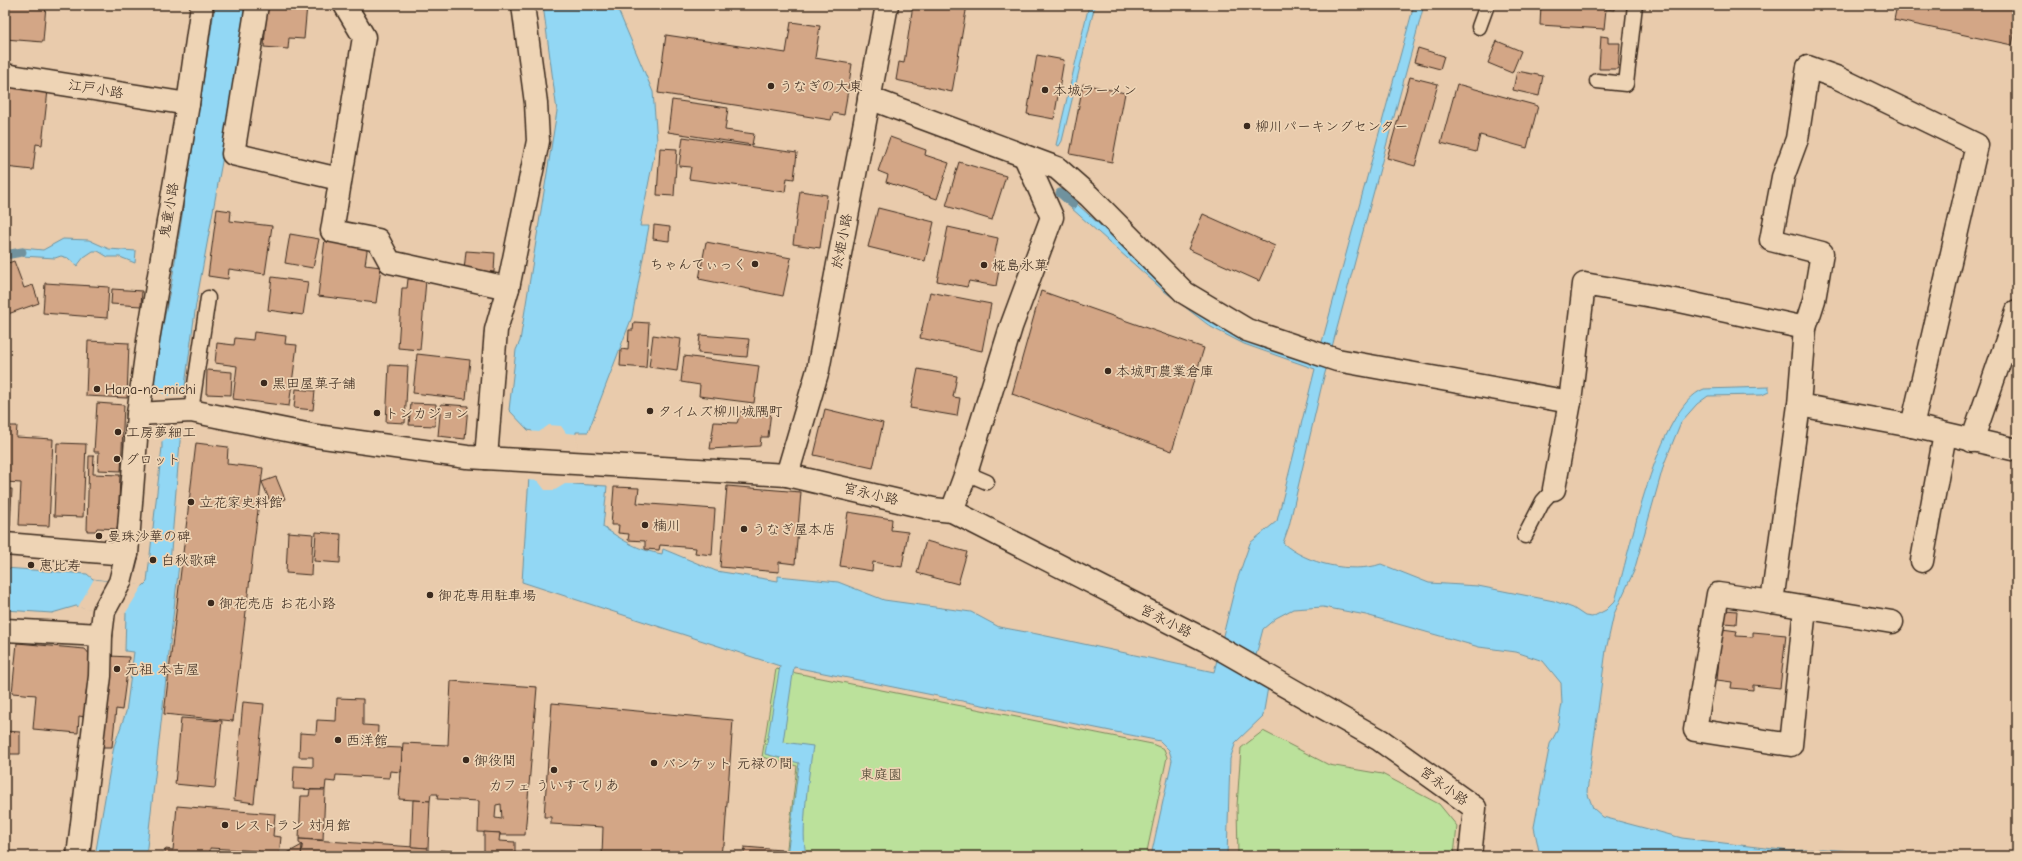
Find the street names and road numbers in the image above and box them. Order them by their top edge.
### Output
street label: 江戸小路 [67,76,125,102]
street label: 鬼童小路 [156,181,182,239]
street label: 於姫小路 [828,212,856,270]
street label: 宮永小路 [842,479,900,509]
street label: 宮永小路 [1137,601,1195,641]
street label: 宮永小路 [1416,763,1472,809]

